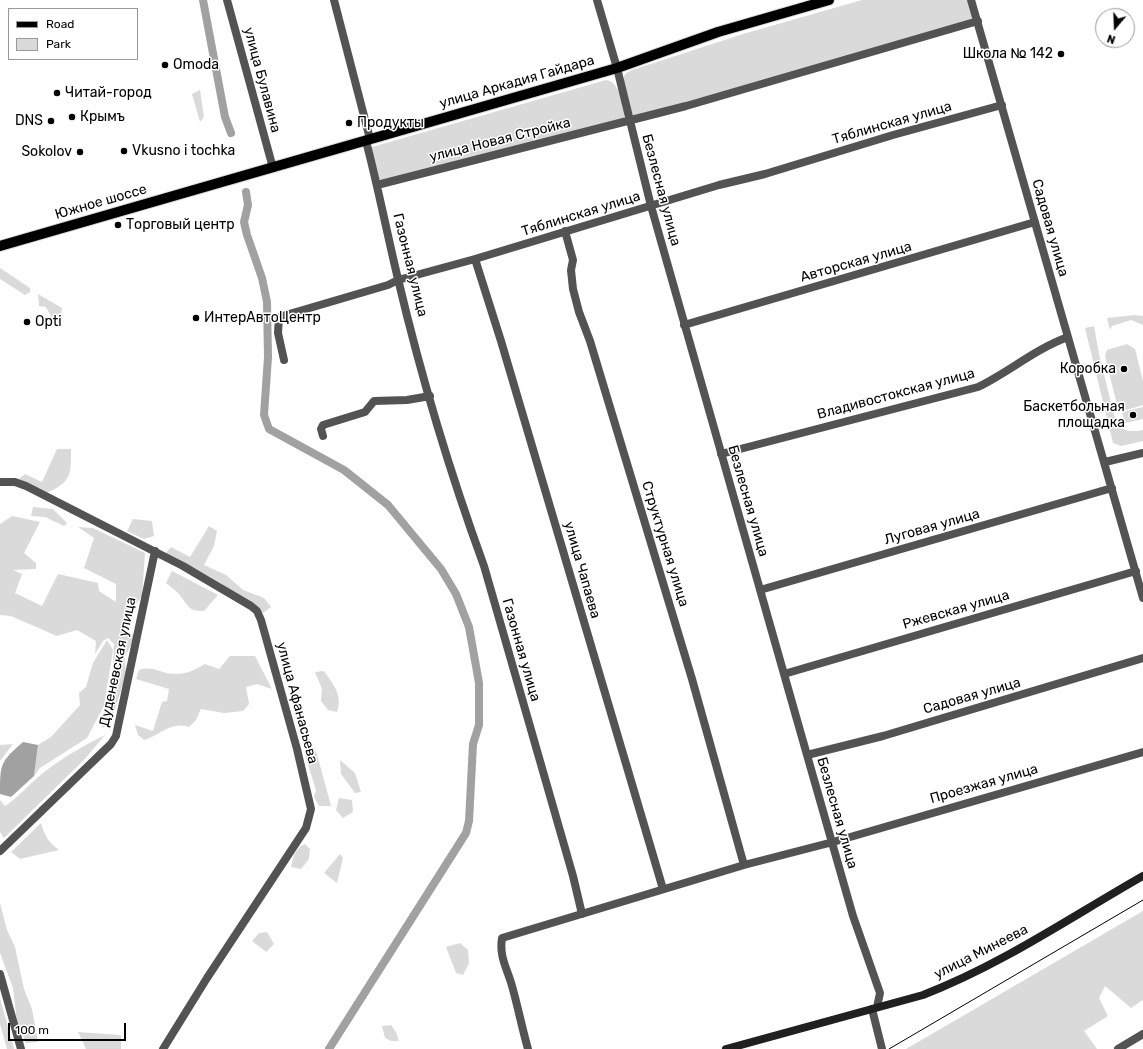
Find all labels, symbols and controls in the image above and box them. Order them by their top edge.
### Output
legend [8,8,138,60]
north arrow [1095,8,1135,48]
text: Road [46,17,74,31]
street label: улица Булавина [240,25,284,135]
text: N [1105,31,1117,46]
text: Park [46,37,71,51]
place label: Школа № 142 [963,46,1053,62]
marker: Школа № 142 [1056,49,1066,59]
street label: улица Аркадия Гайдара [438,52,596,112]
place label: Omoda [173,57,219,73]
marker: Omoda [160,60,170,70]
place label: Читай-город [65,85,152,101]
marker: Читай-город [52,88,62,98]
street label: Тяблинская улица [830,98,954,148]
place label: Крымъ [80,109,125,125]
marker: Крымъ [67,112,77,122]
place label: DNS [15,113,43,129]
street label: улица Новая Стройка [428,114,572,166]
place label: Продукты [357,115,424,131]
marker: DNS [46,116,56,126]
marker: Продукты [344,118,354,128]
street label: Безлесная улица [638,132,684,248]
place label: Vkusno i tochka [132,143,235,159]
place label: Sokolov [21,144,72,160]
marker: Vkusno i tochka [119,146,129,156]
marker: Sokolov [75,147,85,157]
street label: Садовая улица [1028,177,1072,279]
street label: Южное шоссе [53,181,149,223]
street label: Тяблинская улица [520,188,642,240]
street label: Газонная улица [389,211,431,319]
place label: Торговый центр [126,217,235,233]
marker: Торговый центр [113,220,123,230]
street label: Авторская улица [798,238,914,286]
place label: ИнтерАвтоЦентр [204,310,321,326]
marker: ИнтерАвтоЦентр [191,313,201,323]
place label: Opti [35,314,62,330]
marker: Opti [22,317,32,327]
place label: Коробка [1060,361,1116,377]
marker: Коробка [1119,364,1129,374]
street label: Владивостокская улица [815,365,977,423]
place label: Баскетбольная площадка [1023,399,1125,432]
marker: Баскетбольная площадка [1128,410,1138,420]
street label: Безлесная улица [724,443,772,559]
street label: Структурная улица [638,479,692,609]
street label: Луговая улица [882,505,982,549]
street label: улица Чапаева [560,520,604,620]
street label: Ржевская улица [901,587,1011,633]
street label: Дуденевская улица [96,596,140,728]
street label: Газонная улица [498,597,544,703]
street label: улица Афанасьева [273,640,321,766]
street label: Садовая улица [921,674,1023,718]
street label: Безлесная улица [813,755,861,871]
street label: Проезжая улица [928,761,1040,807]
street label: улица Минеева [931,921,1031,983]
scale bar [10,1015,128,1041]
text: 100 m [15,1023,49,1037]

